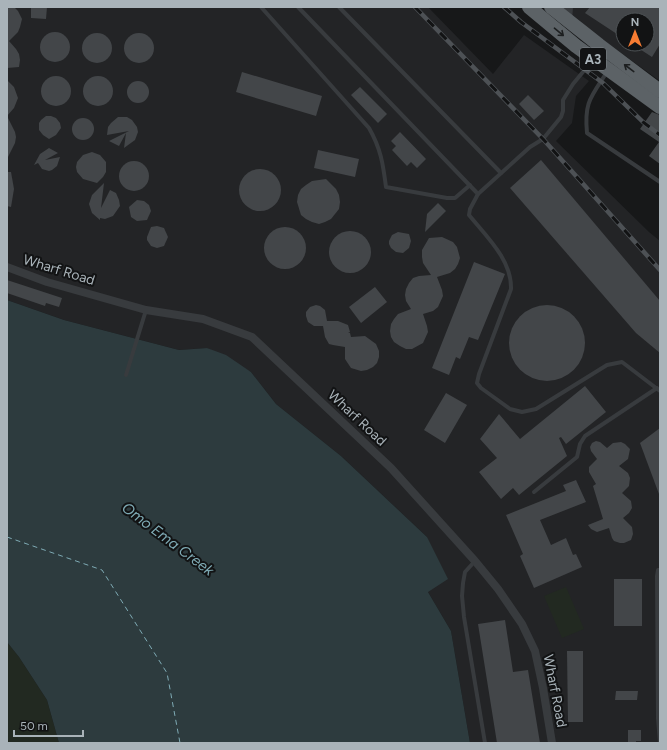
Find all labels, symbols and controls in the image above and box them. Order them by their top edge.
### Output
north arrow [615,12,655,52]
text: N [631,16,639,29]
one-way arrow [553,28,564,36]
road number: A3 [580,48,606,70]
one-way arrow [623,63,634,72]
street label: Wharf Road [21,251,97,289]
street label: Wharf Road [324,387,390,449]
water label: Omo Ema Creek [118,499,218,580]
street label: Wharf Road [540,653,570,729]
scale bar [14,712,83,738]
text: 50 m [20,719,48,733]

